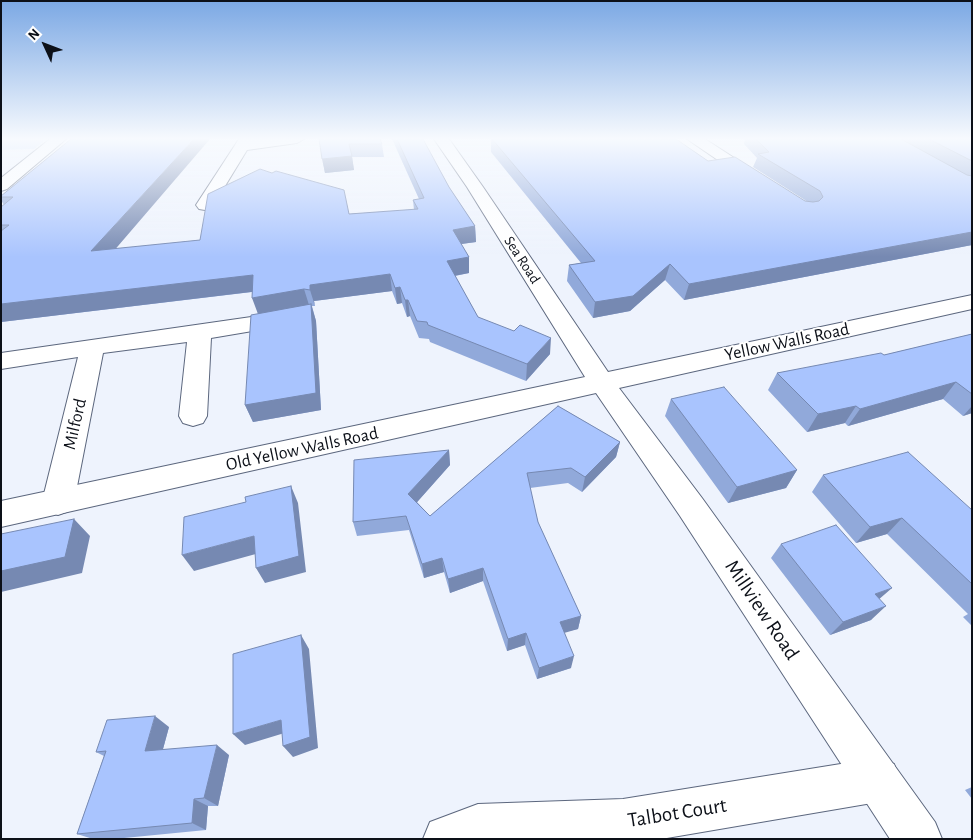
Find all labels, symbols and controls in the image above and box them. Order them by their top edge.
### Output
north arrow [20,20,70,70]
text: N [26,26,42,43]
street label: Sea Road [500,233,544,287]
street label: Yellow Walls Road [723,318,851,366]
street label: Milford [59,396,91,452]
street label: Old Yellow Walls Road [224,422,380,476]
street label: Millview Road [719,555,805,665]
street label: Talbot Court [626,793,728,833]

